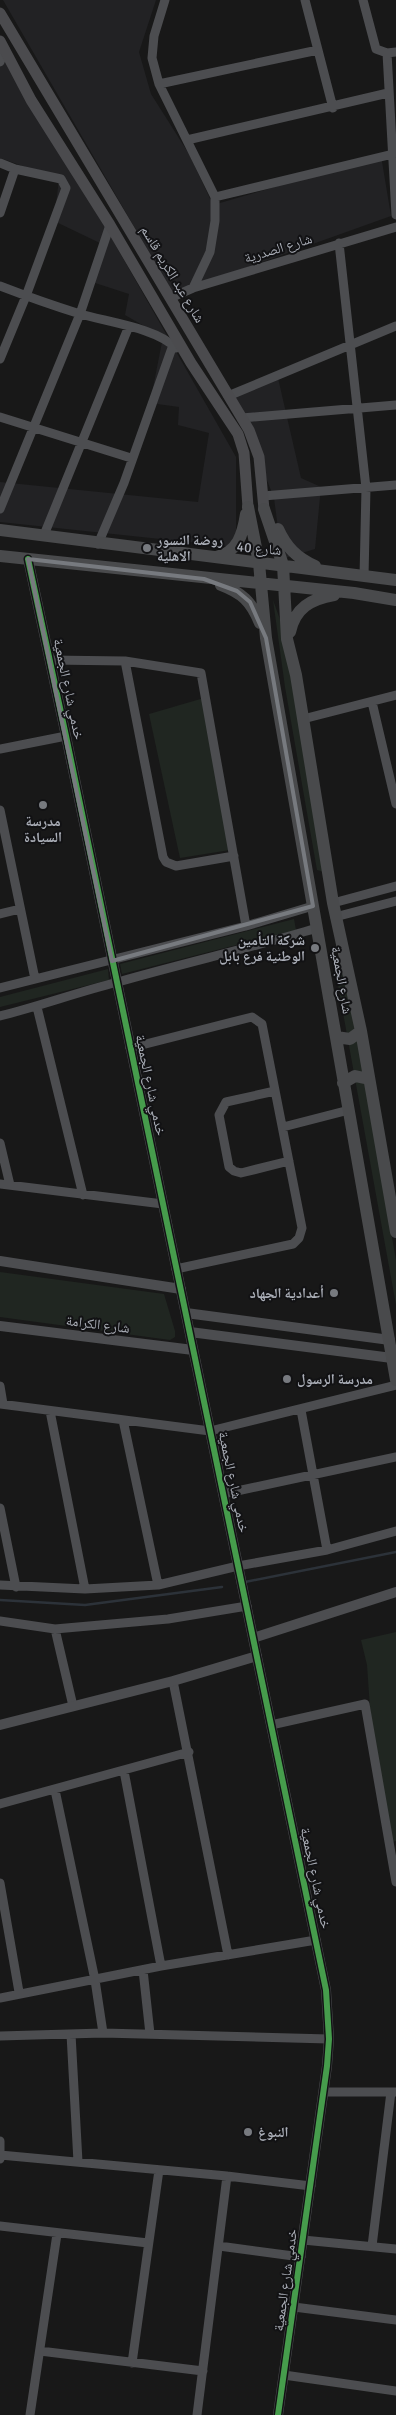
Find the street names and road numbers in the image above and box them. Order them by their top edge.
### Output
street label: شارع عبد الكريم قاسم [136,223,208,326]
street label: شارع الصدرية [242,230,314,268]
street label: شارع 40 [236,538,282,560]
street label: خدمي شارع الجمعية [47,637,88,742]
street label: شارع الجمعية [326,945,356,1015]
street label: خدمي شارع الجمعية [129,1033,170,1138]
street label: شارع الكرامة [65,1312,131,1338]
street label: خدمي شارع الجمعية [212,1430,253,1535]
street label: خدمي شارع الجمعية [294,1826,335,1931]
street label: خدمي شارع الجمعية [270,2228,304,2333]

